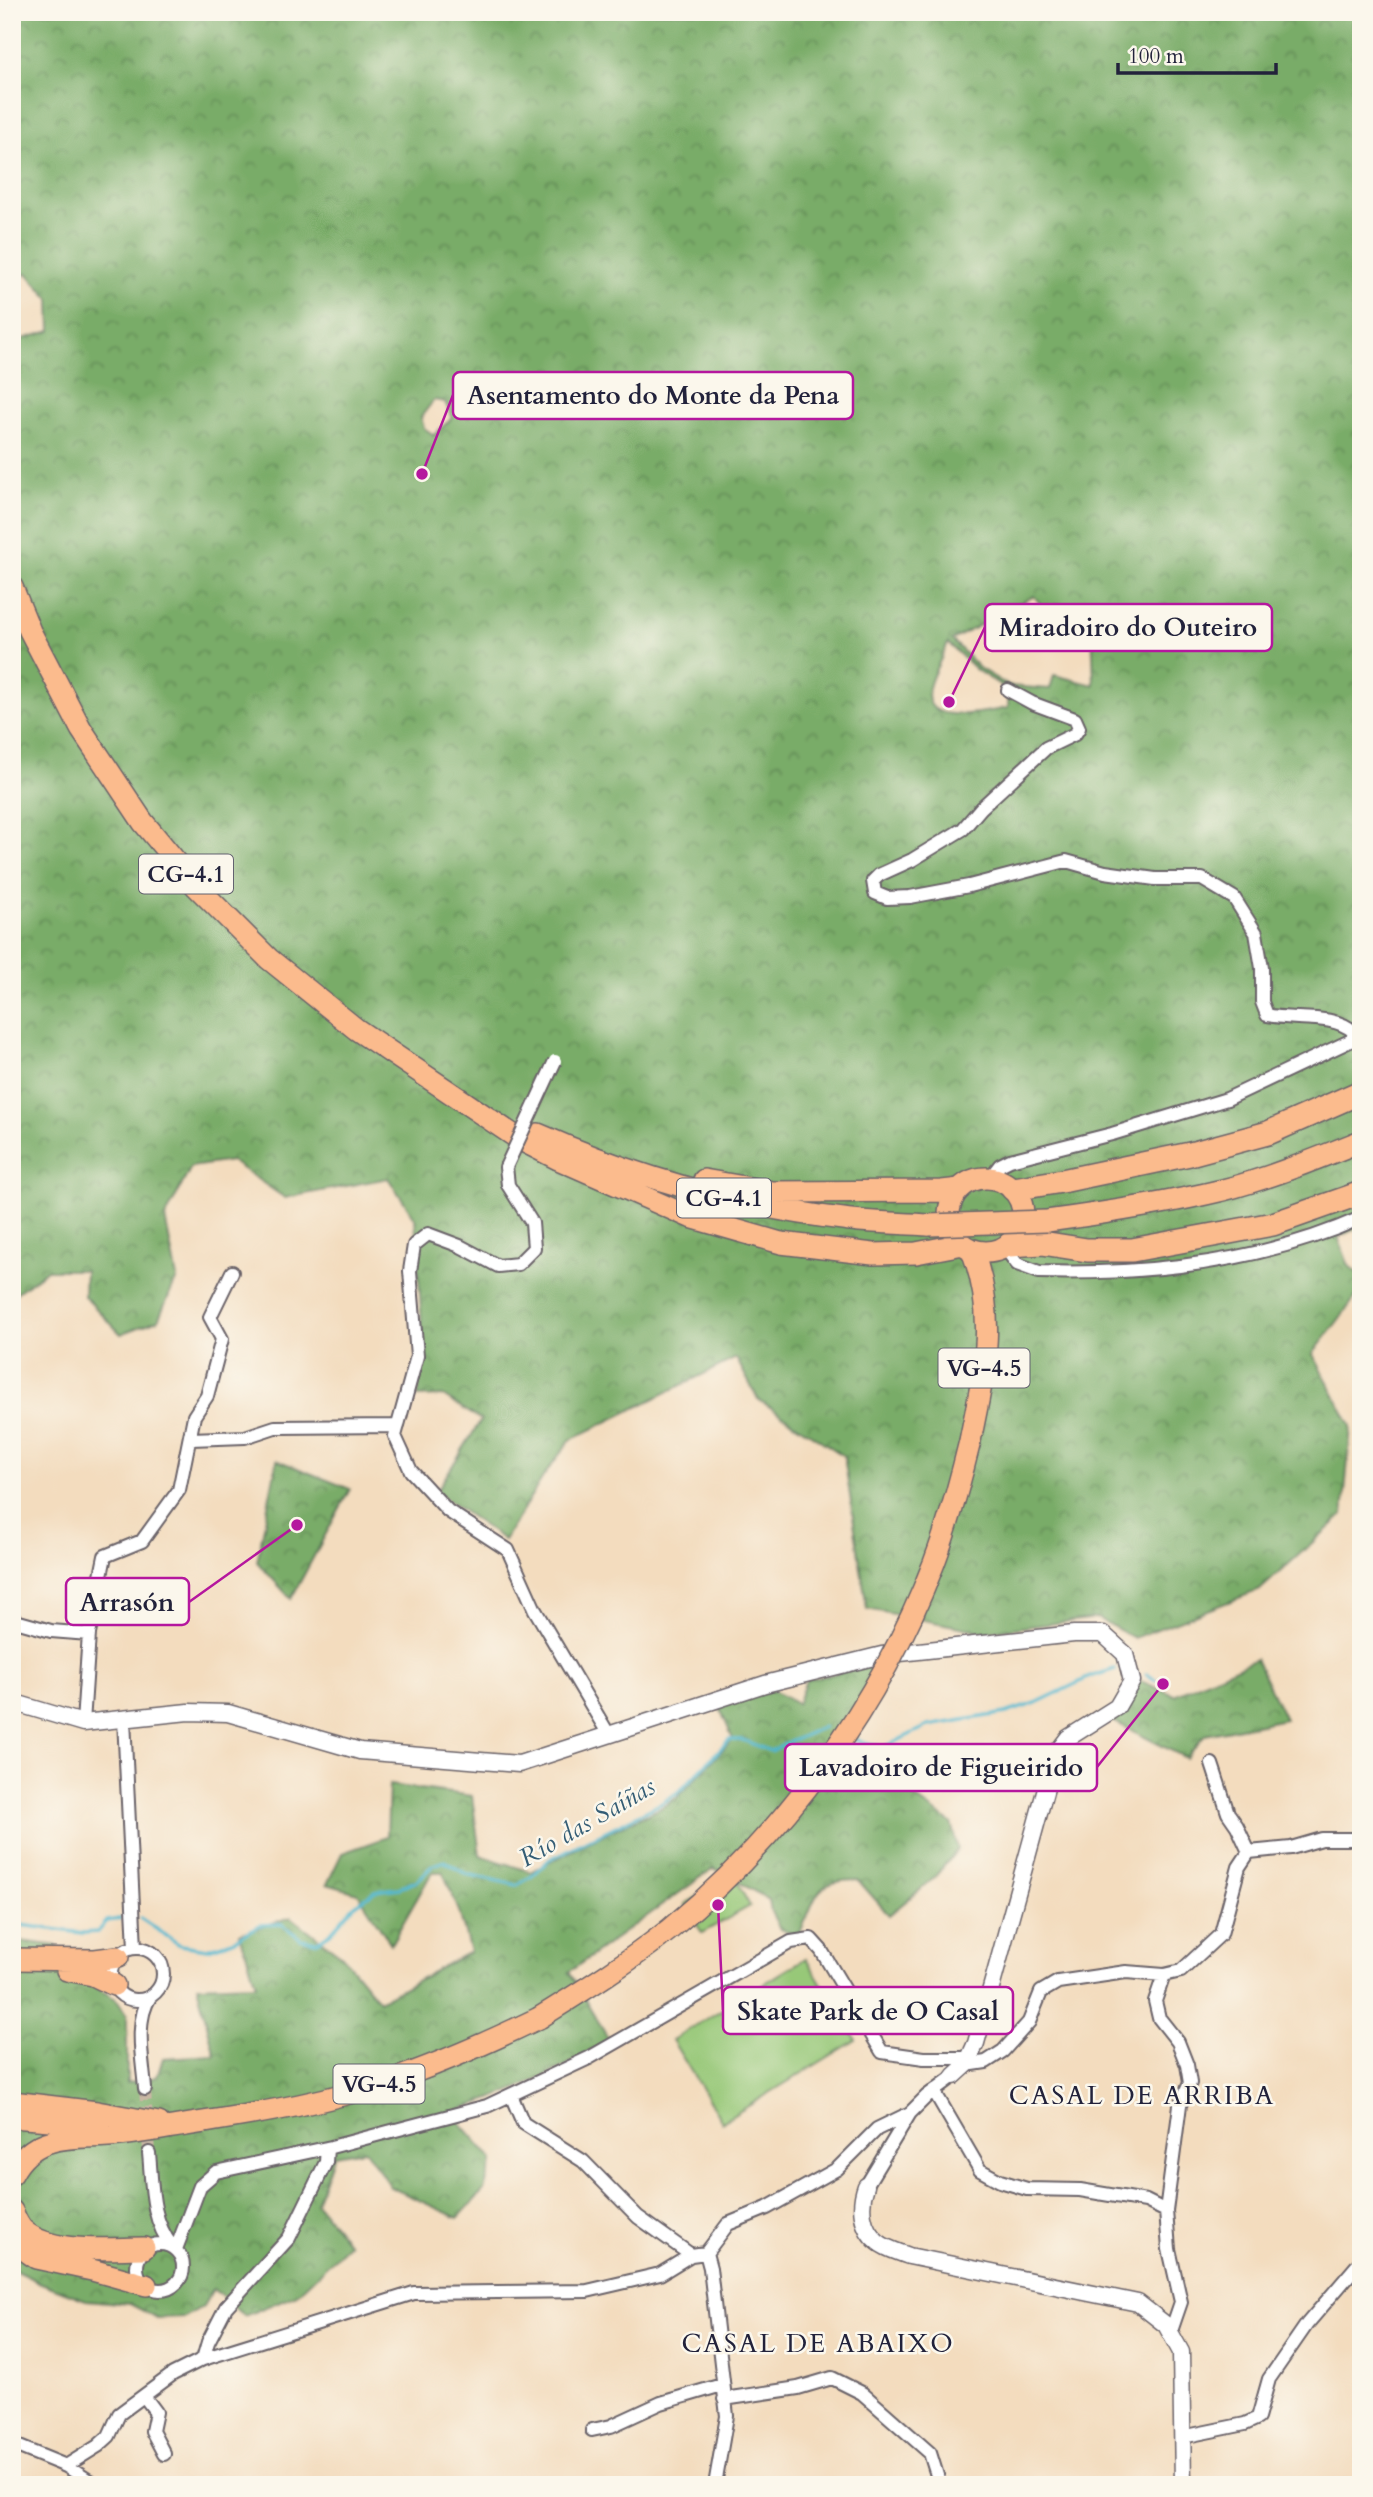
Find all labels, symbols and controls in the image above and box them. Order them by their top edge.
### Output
scale bar [1118,32,1275,76]
text: 100 m [1128,42,1184,71]
callout: Asentamento do Monte da Pena [453,372,853,419]
text: Asentamento do Monte da Pena [467,378,839,413]
callout: Miradoiro do Outeiro [985,604,1272,651]
text: Miradoiro do Outeiro [999,610,1257,645]
road number: CG-4.1 [139,854,233,894]
road number: CG-4.1 [677,1178,771,1218]
road number: VG-4.5 [939,1348,1030,1387]
callout: Arrasón [66,1578,189,1625]
text: Arrasón [80,1585,175,1620]
callout: Lavadoiro de Figueirido [785,1744,1097,1791]
text: Lavadoiro de Figueirido [799,1750,1083,1785]
water label: Río das Saíñas [512,1769,662,1875]
callout: Skate Park de O Casal [723,1987,1013,2034]
text: Skate Park de O Casal [737,1994,999,2029]
road number: VG-4.5 [334,2064,424,2104]
district label: CASAL DE ARRIBA [1009,2078,1275,2113]
district label: CASAL DE ABAIXO [681,2326,955,2361]

